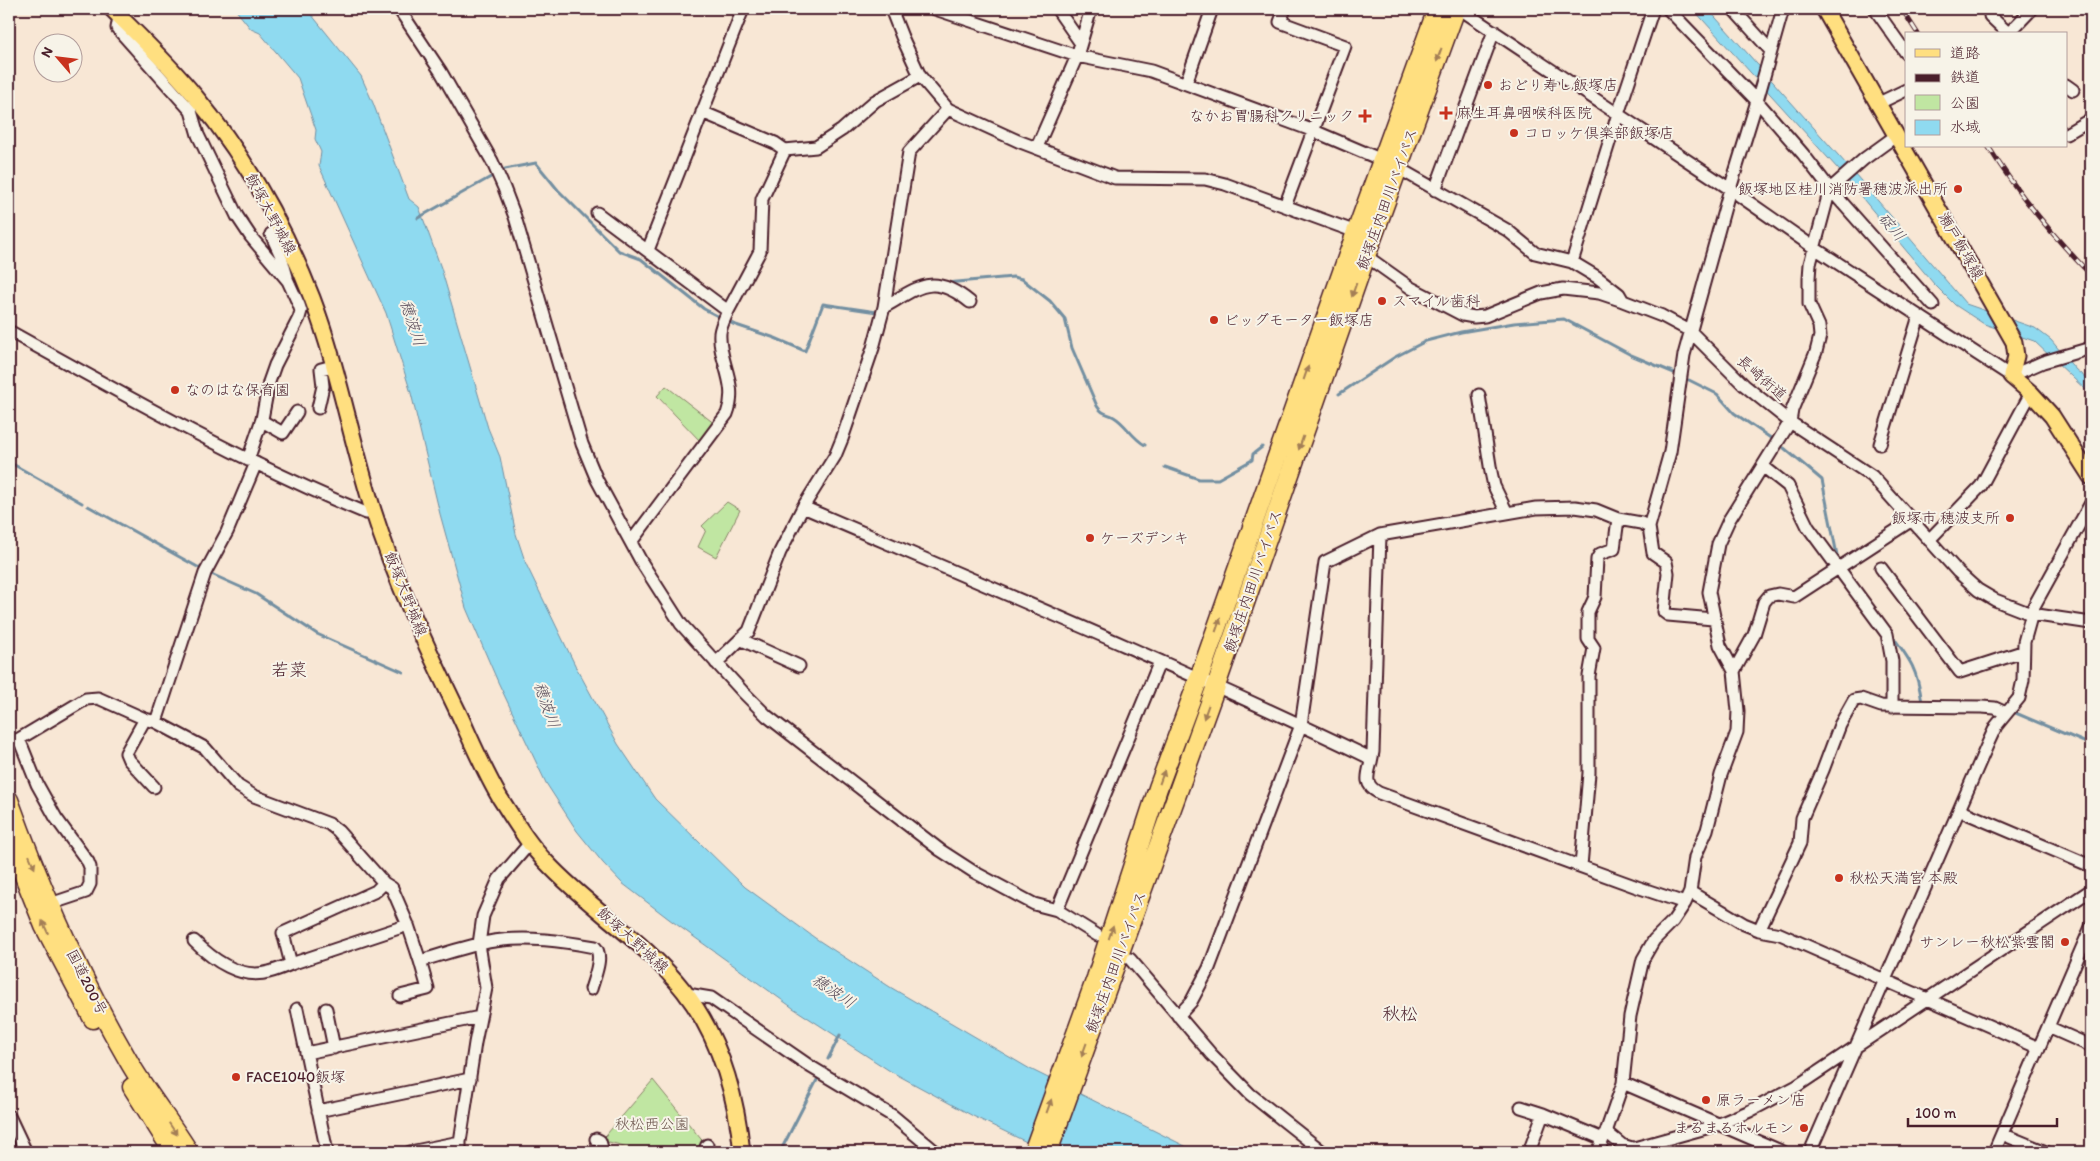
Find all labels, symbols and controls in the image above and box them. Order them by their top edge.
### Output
north arrow [32,32,82,82]
legend [1905,32,2068,148]
text: N [37,44,57,60]
text: 道路 [1950,44,1980,62]
one-way arrow [1435,47,1442,62]
text: 鉄道 [1950,68,1980,86]
place label: おどり寿し飯塚店 [1498,76,1618,94]
marker: おどり寿し飯塚店 [1482,79,1494,91]
text: 公園 [1950,94,1980,112]
place label: 麻生耳鼻咽喉科医院 [1457,104,1592,122]
marker: 麻生耳鼻咽喉科医院 [1439,106,1453,120]
place label: なかお胃腸科クリニック [1189,107,1354,125]
marker: なかお胃腸科クリニック [1358,109,1372,123]
text: 水域 [1950,118,1980,136]
place label: コロッケ倶楽部飯塚店 [1524,124,1674,142]
street label: 飯塚庄内田川バイパス [1353,126,1421,272]
marker: コロッケ倶楽部飯塚店 [1508,127,1520,139]
street label: 飯塚大野城線 [242,170,300,258]
place label: 飯塚地区桂川消防署穂波派出所 [1738,180,1948,198]
marker: 飯塚地区桂川消防署穂波派出所 [1952,183,1964,195]
water label: 碇川 [1874,209,1910,245]
street label: 瀬戸飯塚線 [1934,209,1988,283]
one-way arrow [1350,282,1357,297]
place label: スマイル歯科 [1392,292,1480,310]
marker: スマイル歯科 [1376,295,1388,307]
water label: 穂波川 [397,297,429,349]
place label: ビッグモーター飯塚店 [1224,311,1374,329]
marker: ビッグモーター飯塚店 [1208,314,1220,326]
street label: 長崎街道 [1733,352,1791,404]
one-way arrow [1303,365,1311,380]
place label: なのはな保育園 [185,381,290,399]
marker: なのはな保育園 [169,384,181,396]
one-way arrow [1296,436,1304,451]
street label: 飯塚庄内田川バイパス [1220,507,1286,655]
place label: 飯塚市 穂波支所 [1892,509,2000,527]
marker: 飯塚市 穂波支所 [2004,512,2016,524]
place label: ケーズデンキ [1100,529,1189,547]
marker: ケーズデンキ [1084,532,1096,544]
street label: 飯塚大野城線 [381,549,431,639]
one-way arrow [1214,617,1222,632]
district label: 若菜 [271,659,307,681]
water label: 穂波川 [530,679,564,731]
one-way arrow [1202,705,1210,720]
one-way arrow [1159,770,1166,785]
one-way arrow [28,855,36,869]
place label: 秋松天満宮 本殿 [1849,869,1957,887]
marker: 秋松天満宮 本殿 [1833,872,1845,884]
street label: 飯塚庄内田川バイパス [1082,889,1150,1035]
street label: 飯塚大野城線 [594,903,672,977]
one-way arrow [41,920,49,934]
one-way arrow [1108,924,1115,939]
place label: サンレー秋松紫雲閣 [1919,933,2055,951]
marker: サンレー秋松紫雲閣 [2059,936,2071,948]
street label: 国道200号 [63,946,111,1018]
water label: 穂波川 [809,970,859,1012]
district label: 秋松 [1382,1003,1418,1025]
one-way arrow [1080,1043,1088,1058]
place label: FACE1040飯塚 [246,1068,345,1086]
marker: FACE1040飯塚 [230,1071,242,1083]
place label: 原ラーメン店 [1716,1091,1806,1109]
marker: 原ラーメン店 [1700,1094,1712,1106]
scale bar [1908,1096,2056,1128]
one-way arrow [1046,1099,1053,1114]
text: 100 m [1915,1104,1957,1122]
park label: 秋松西公園 [614,1115,690,1133]
place label: まるまるホルモン [1674,1119,1794,1137]
one-way arrow [168,1122,178,1135]
marker: まるまるホルモン [1798,1122,1810,1134]

